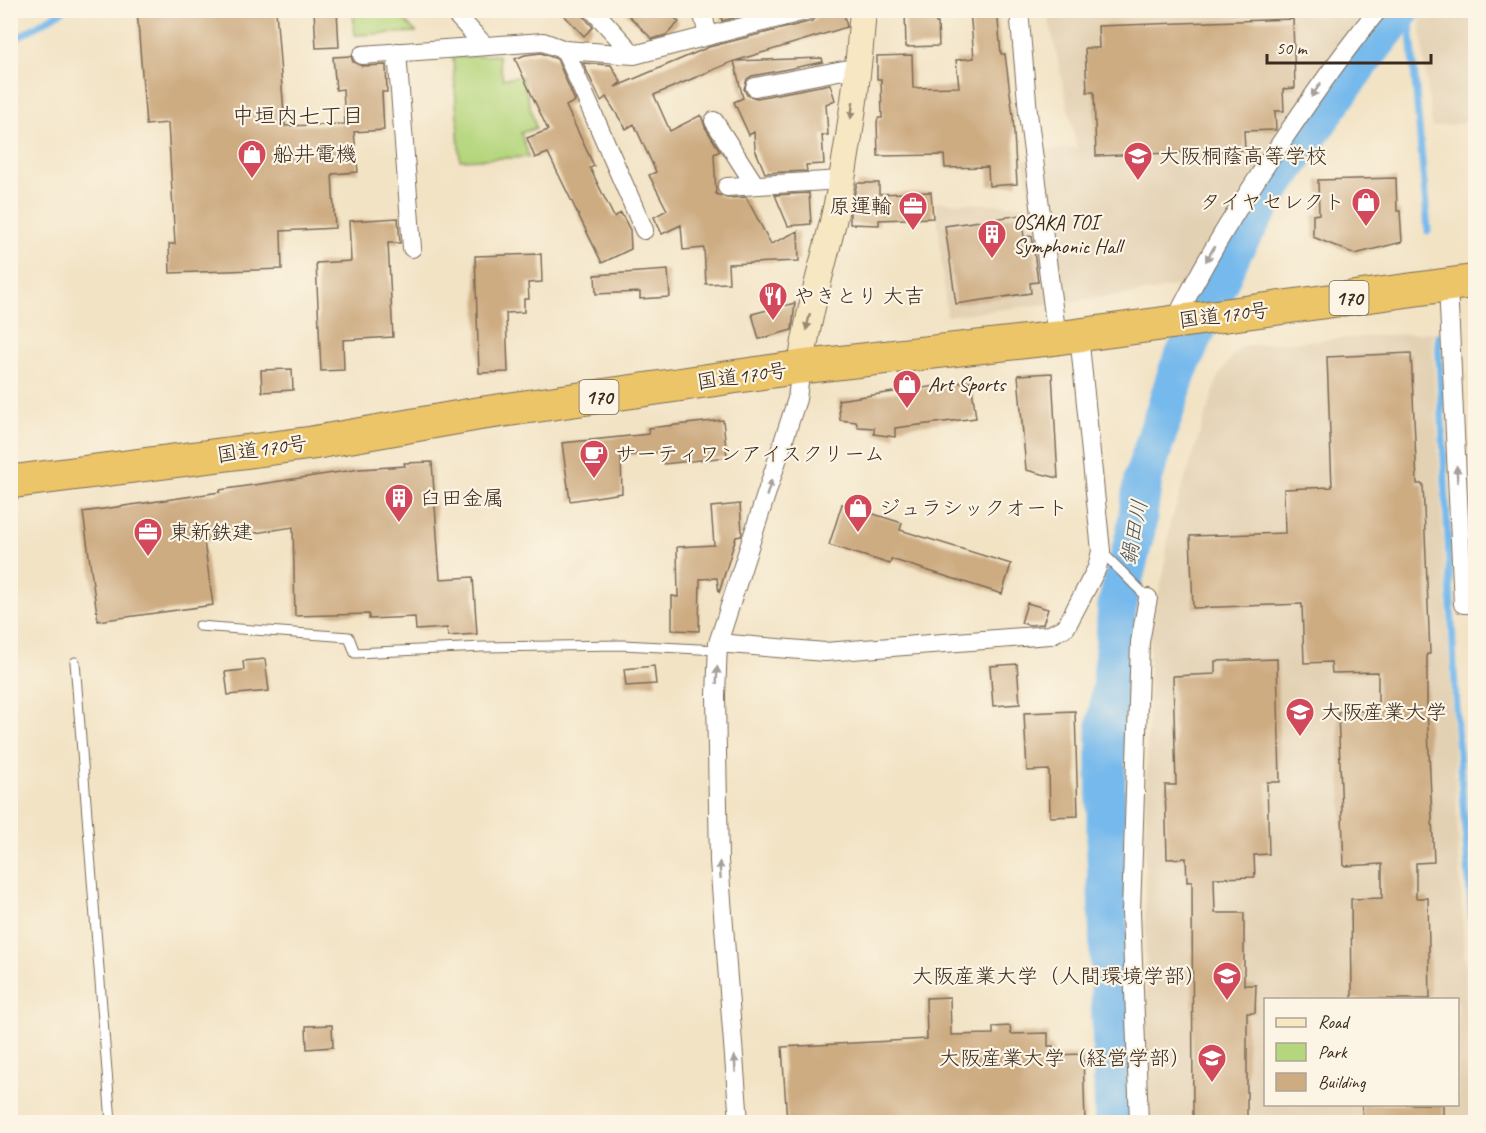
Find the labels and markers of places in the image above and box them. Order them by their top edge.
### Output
shop icon: 船井電機 [236,138,268,180]
school or university icon: 大阪桐蔭高等学校 [1122,140,1154,182]
place label: 船井電機 [273,141,357,167]
place label: 大阪桐蔭高等学校 [1159,143,1327,169]
shop icon: タイヤセレクト [1350,186,1382,228]
place label: タイヤセレクト [1200,189,1345,215]
office icon: 原運輸 [897,190,929,232]
place label: 原運輸 [829,193,892,219]
place label: OSAKA TOI Symphonic Hall [1013,209,1125,259]
building icon: OSAKA TOI Symphonic Hall [976,218,1008,260]
restaurant icon: やきとり 大吉 [757,280,789,322]
place label: やきとり 大吉 [794,283,925,309]
shop icon: Art Sports [891,368,923,410]
place label: Art Sports [928,371,1007,397]
cafe icon: サーティワンアイスクリーム [578,438,610,480]
place label: サーティワンアイスクリーム [615,441,885,467]
building icon: 臼田金属 [383,482,415,524]
place label: 臼田金属 [420,485,504,511]
shop icon: ジュラシックオート [842,492,874,534]
place label: ジュラシックオート [879,495,1068,521]
office icon: 東新鉄建 [132,516,164,558]
place label: 東新鉄建 [169,519,253,545]
school or university icon: 大阪産業大学 [1284,696,1316,738]
place label: 大阪産業大学 [1321,699,1447,725]
school or university icon: 大阪産業大学（人間環境学部） [1211,960,1243,1002]
place label: 大阪産業大学（人間環境学部） [912,963,1206,989]
school or university icon: 大阪産業大学（経営学部） [1196,1042,1228,1084]
place label: 大阪産業大学（経営学部） [939,1045,1191,1071]

